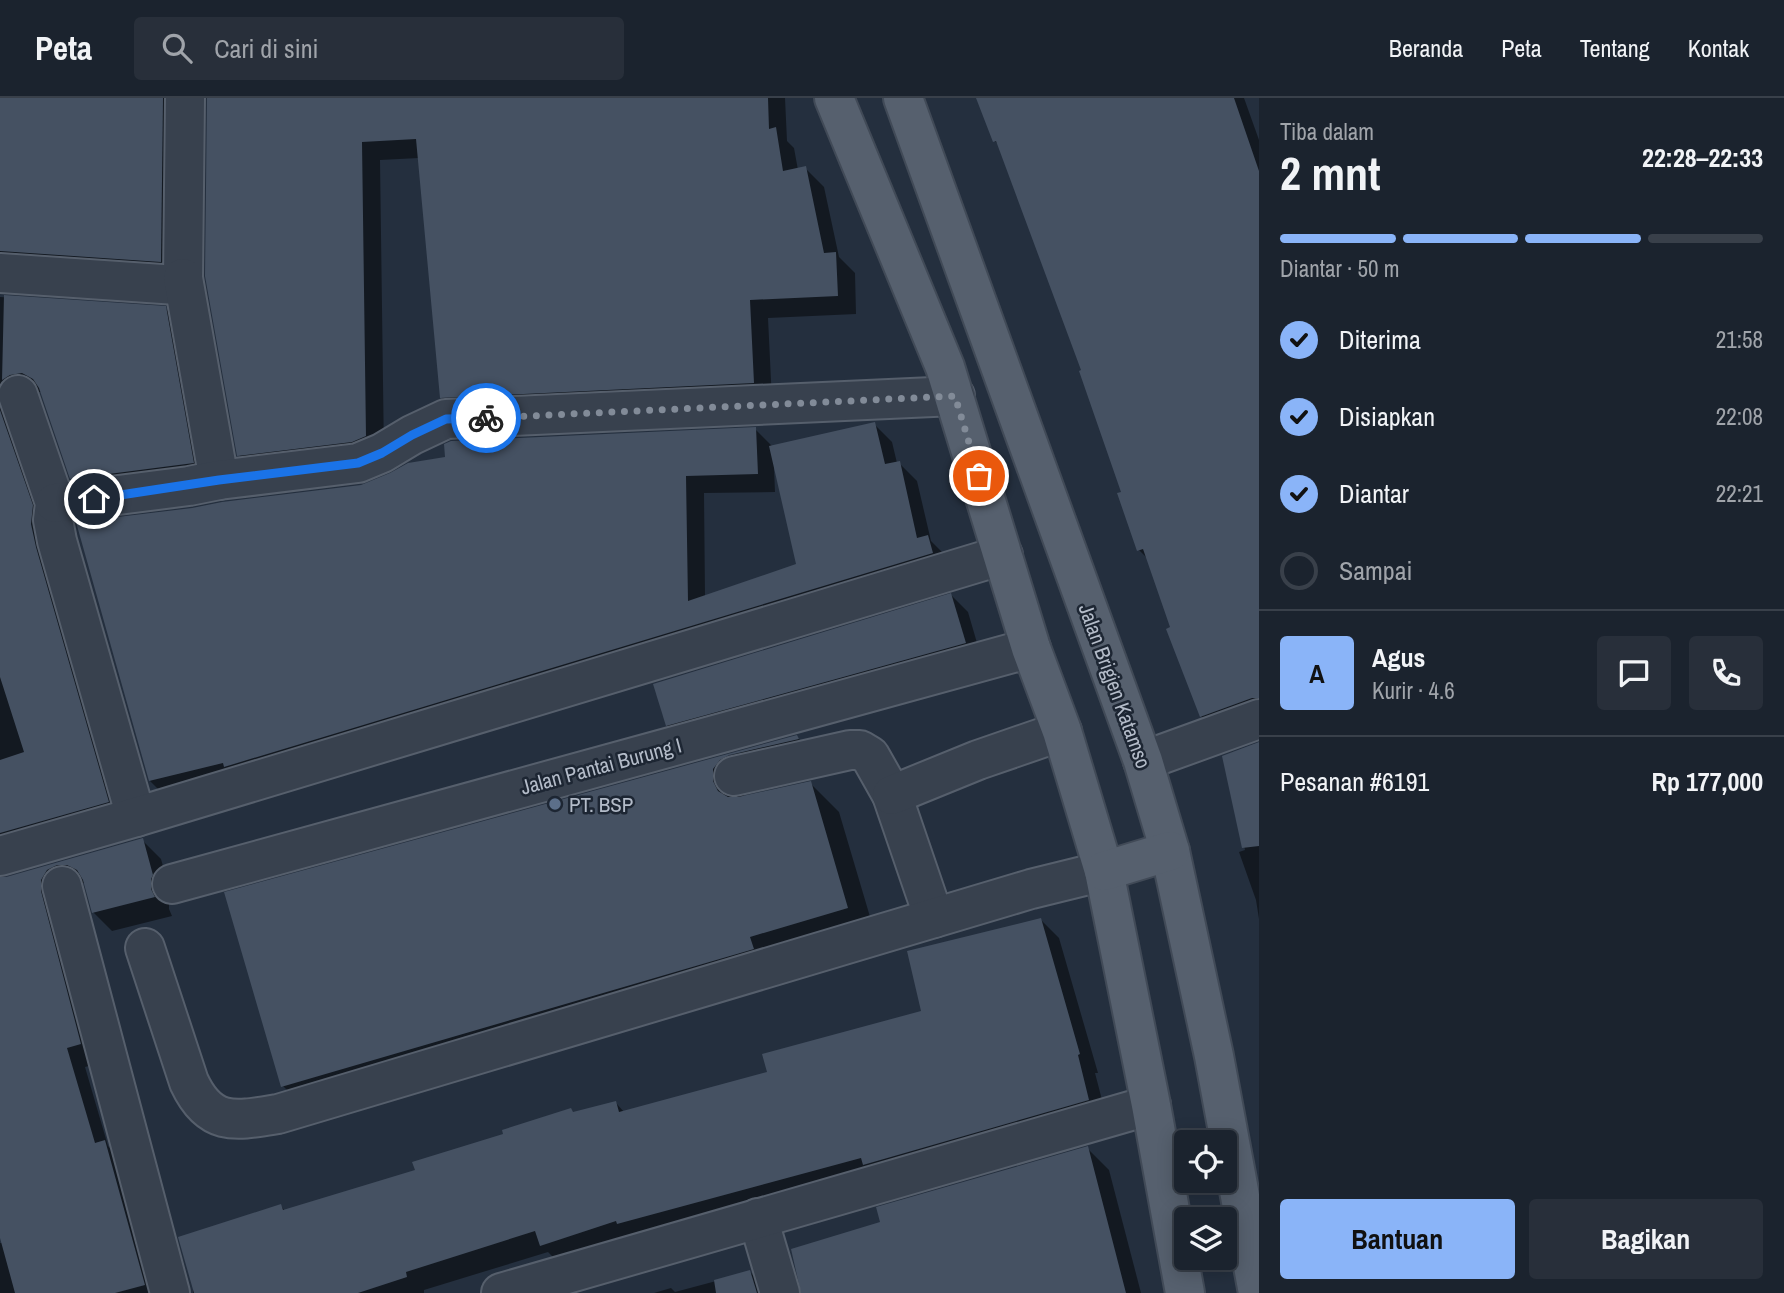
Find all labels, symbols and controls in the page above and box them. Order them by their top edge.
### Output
search box [134,17,624,80]
text: Peta [35,26,92,70]
icon: search [158,29,196,67]
text: Cari di sini [214,31,318,66]
text: Beranda [1389,32,1463,64]
text: Peta [1501,32,1542,64]
text: Tentang [1580,32,1650,64]
text: Kontak [1688,32,1749,64]
text: Tiba dalam [1280,116,1374,147]
text: 22:28–22:33 [1642,140,1763,175]
text: 2 mnt [1280,142,1381,204]
text: Diantar · 50 m [1280,253,1400,284]
icon: check [1280,321,1318,359]
text: Diterima [1339,322,1421,357]
text: 21:58 [1716,324,1763,355]
courier [451,383,521,453]
icon: check [1280,398,1318,436]
icon: bike [467,399,505,437]
text: Disiapkan [1339,399,1435,434]
text: 22:08 [1716,401,1763,432]
pin [949,446,1009,506]
icon: bag [960,457,998,495]
pin [64,469,124,529]
icon: check [1280,475,1318,513]
text: Diantar [1339,476,1409,511]
text: 22:21 [1716,478,1763,509]
icon: home [75,480,113,518]
text: Sampai [1339,553,1412,588]
street label: Jalan Brigjen Katamso [1072,600,1158,772]
button: chat [1597,636,1671,710]
button: phone [1689,636,1763,710]
text: Agus [1372,640,1425,675]
text: A [1309,656,1325,691]
text: Kurir · 4.6 [1372,675,1455,706]
street label: Jalan Pantai Burung I [517,731,685,801]
text: Pesanan #6191 [1280,764,1429,799]
text: Rp 177,000 [1652,764,1763,799]
place label: PT. BSP [569,790,633,819]
marker: PT. BSP [547,796,563,812]
map controls [1174,1130,1237,1270]
button: locate [1174,1130,1237,1193]
button: Bantuan [1280,1199,1515,1279]
button: Bagikan [1529,1199,1763,1279]
button: layers [1174,1207,1237,1270]

